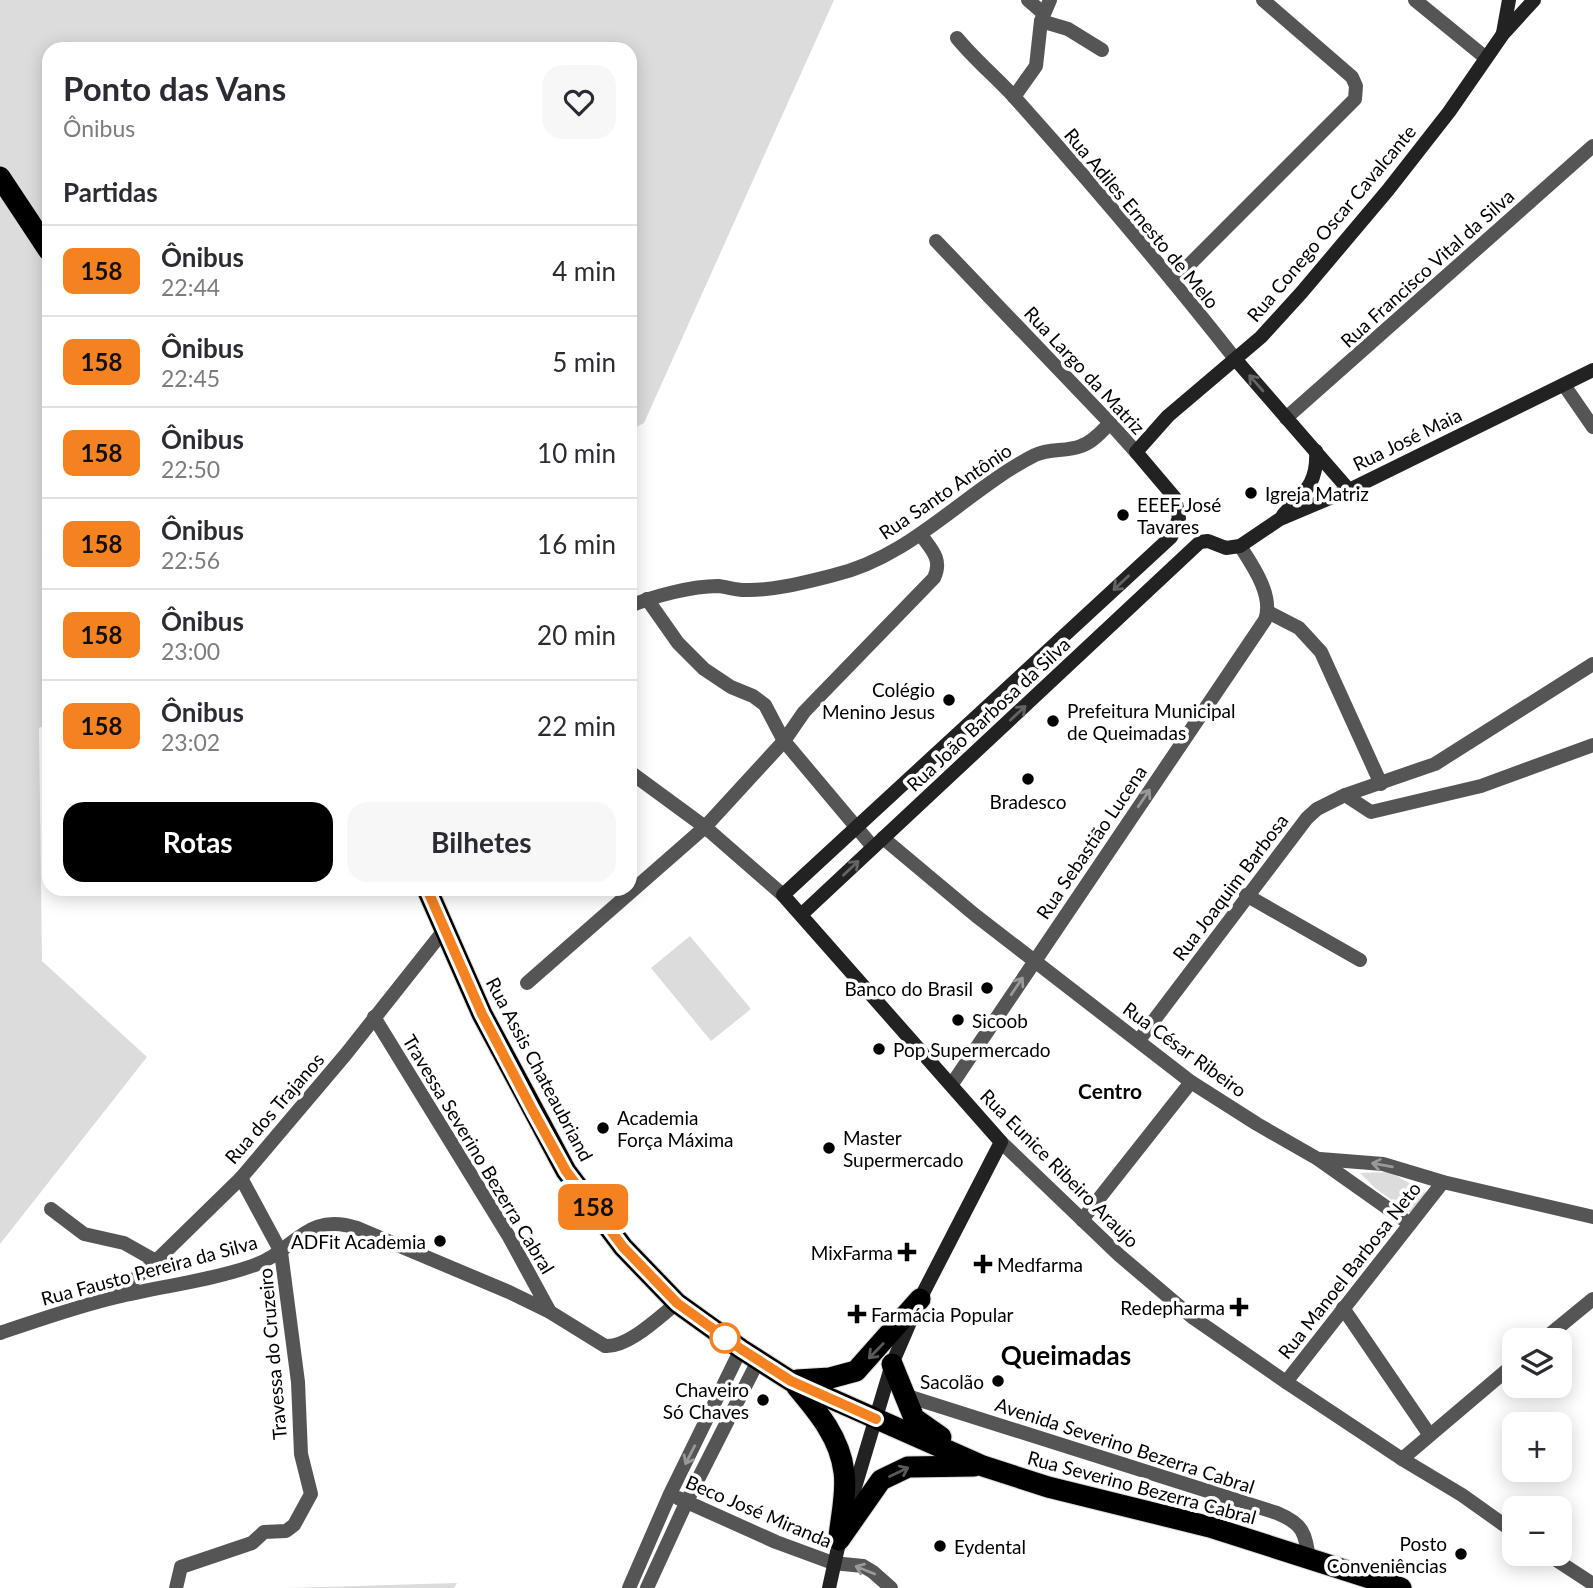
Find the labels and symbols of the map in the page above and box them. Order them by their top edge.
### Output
street label: Rua Conego Oscar Cavalcante [1242,120,1420,326]
street label: Rua Adiles Ernesto de Melo [1060,123,1224,313]
street label: Rua Francisco Vital da Silva [1336,184,1518,352]
street label: Rua Largo da Matriz [1020,301,1150,439]
one-way arrow [1247,375,1264,392]
street label: Rua José Maia [1349,403,1465,475]
street label: Rua Santo Antônio [874,438,1016,544]
place label: Igreja Matriz [1265,482,1369,505]
marker: Igreja Matriz [1243,485,1259,501]
place label: EEEF José Tavares [1137,493,1221,538]
marker: EEEF José Tavares [1115,507,1131,523]
one-way arrow [1113,575,1130,592]
street label: Rua João Barbosa da Silva [902,632,1074,796]
place label: Colégio Menino Jesus [822,678,935,723]
marker: Colégio Menino Jesus [941,692,957,708]
place label: Prefeitura Municipal de Queimadas [1067,699,1236,744]
one-way arrow [1009,704,1026,721]
marker: Prefeitura Municipal de Queimadas [1045,713,1061,729]
street label: Rua Sebastião Lucena [1031,761,1151,923]
marker: Bradesco [1020,771,1036,787]
one-way arrow [1137,789,1151,808]
place label: Bradesco [990,790,1066,813]
street label: Rua Joaquim Barbosa [1167,809,1293,965]
one-way arrow [842,859,859,876]
street label: Rua Assis Chateaubriand [482,973,598,1165]
place label: Banco do Brasil [844,977,973,1000]
one-way arrow [1010,977,1024,997]
marker: Banco do Brasil [979,980,995,996]
street label: Rua César Ribeiro [1119,997,1251,1101]
place label: Sicoob [972,1009,1028,1032]
marker: Sicoob [950,1012,966,1028]
street label: Travessa Severino Bezerra Cabral [398,1030,560,1278]
place label: Pop Supermercado [893,1038,1051,1061]
marker: Pop Supermercado [871,1041,887,1057]
street label: Rua dos Trajanos [220,1048,328,1168]
district label: Centro [1078,1078,1142,1103]
street label: Rua Eunice Ribeiro Araujo [976,1084,1144,1252]
place label: Academia Força Máxima [617,1106,734,1151]
marker: Academia Força Máxima [595,1120,611,1136]
place label: Master Supermercado [843,1126,963,1171]
marker: Master Supermercado [821,1140,837,1156]
one-way arrow [1371,1158,1394,1171]
street label: Rua Manoel Barbosa Neto [1273,1177,1425,1363]
line badge: 158 [553,1184,633,1230]
street label: Rua Fausto Pereira da Silva [38,1230,260,1310]
place label: ADFit Academia [291,1230,426,1253]
marker: ADFit Academia [432,1233,448,1249]
place label: MixFarma [811,1241,893,1264]
marker: MixFarma [899,1244,915,1260]
place label: Medfarma [997,1253,1083,1276]
marker: Medfarma [975,1256,991,1272]
street label: Travessa do Cruzeiro [253,1267,291,1441]
place label: Redepharma [1120,1296,1225,1319]
marker: Redepharma [1231,1299,1247,1315]
place label: Farmácia Popular [871,1303,1014,1326]
marker: Farmácia Popular [849,1306,865,1322]
unlabelled marker [710,1323,740,1353]
district label: Queimadas [1001,1339,1131,1371]
one-way arrow [867,1342,884,1359]
place label: Sacolão [920,1370,984,1393]
marker: Sacolão [990,1373,1006,1389]
place label: Chaveiro Só Chaves [663,1378,749,1423]
marker: Chaveiro Só Chaves [755,1392,771,1408]
street label: Avenida Severino Bezerra Cabral [992,1392,1258,1498]
one-way arrow [683,1444,697,1465]
street label: Rua Severino Bezerra Cabral [1025,1445,1259,1529]
one-way arrow [888,1465,909,1478]
street label: Beco José Miranda [682,1470,836,1552]
place label: Posto Conveniências [1327,1532,1447,1577]
place label: Eydental [954,1535,1026,1558]
marker: Eydental [932,1538,948,1554]
marker: Posto Conveniências [1453,1546,1469,1562]
one-way arrow [855,1562,876,1575]

